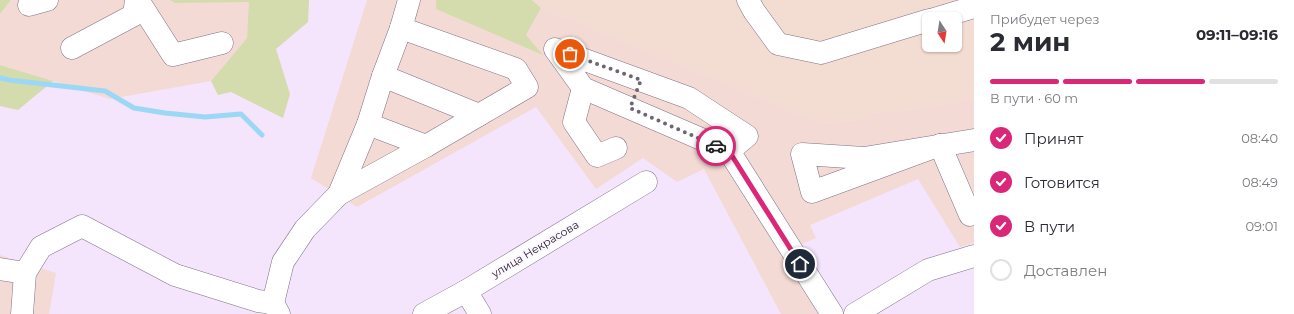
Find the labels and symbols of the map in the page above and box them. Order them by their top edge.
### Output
north arrow [922,12,962,52]
pin [553,37,587,71]
courier [696,126,736,166]
street label: улица Некрасова [488,217,581,281]
pin [783,247,817,281]

